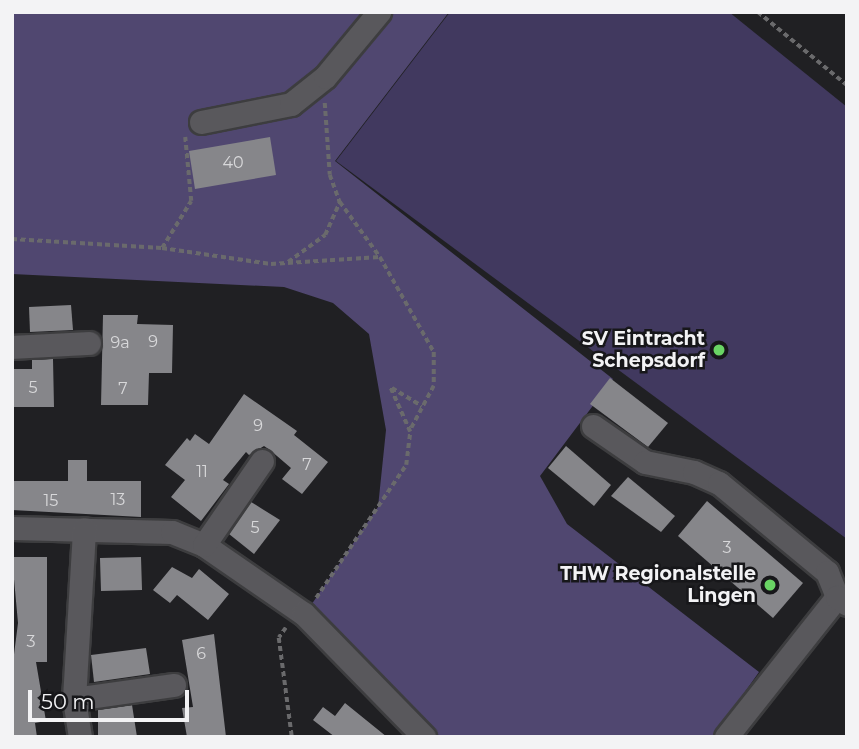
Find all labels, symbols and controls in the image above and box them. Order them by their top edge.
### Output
house number: 40 [222,153,244,173]
place label: SV Eintracht Schepsdorf [582,328,705,372]
house number: 9 [148,332,158,352]
house number: 9a [110,333,130,353]
marker: SV Eintracht Schepsdorf [711,342,727,358]
house number: 5 [28,378,38,398]
house number: 7 [118,379,128,399]
house number: 9 [253,416,263,436]
house number: 7 [302,455,312,475]
house number: 11 [196,462,208,482]
house number: 13 [111,490,125,510]
house number: 15 [44,491,58,511]
house number: 5 [250,518,260,538]
house number: 3 [722,538,732,558]
place label: THW Regionalstelle Lingen [560,563,756,607]
marker: THW Regionalstelle Lingen [762,577,778,593]
house number: 3 [26,632,36,652]
house number: 6 [196,644,206,664]
scale bar [32,676,192,720]
text: 50 m [41,689,95,714]

